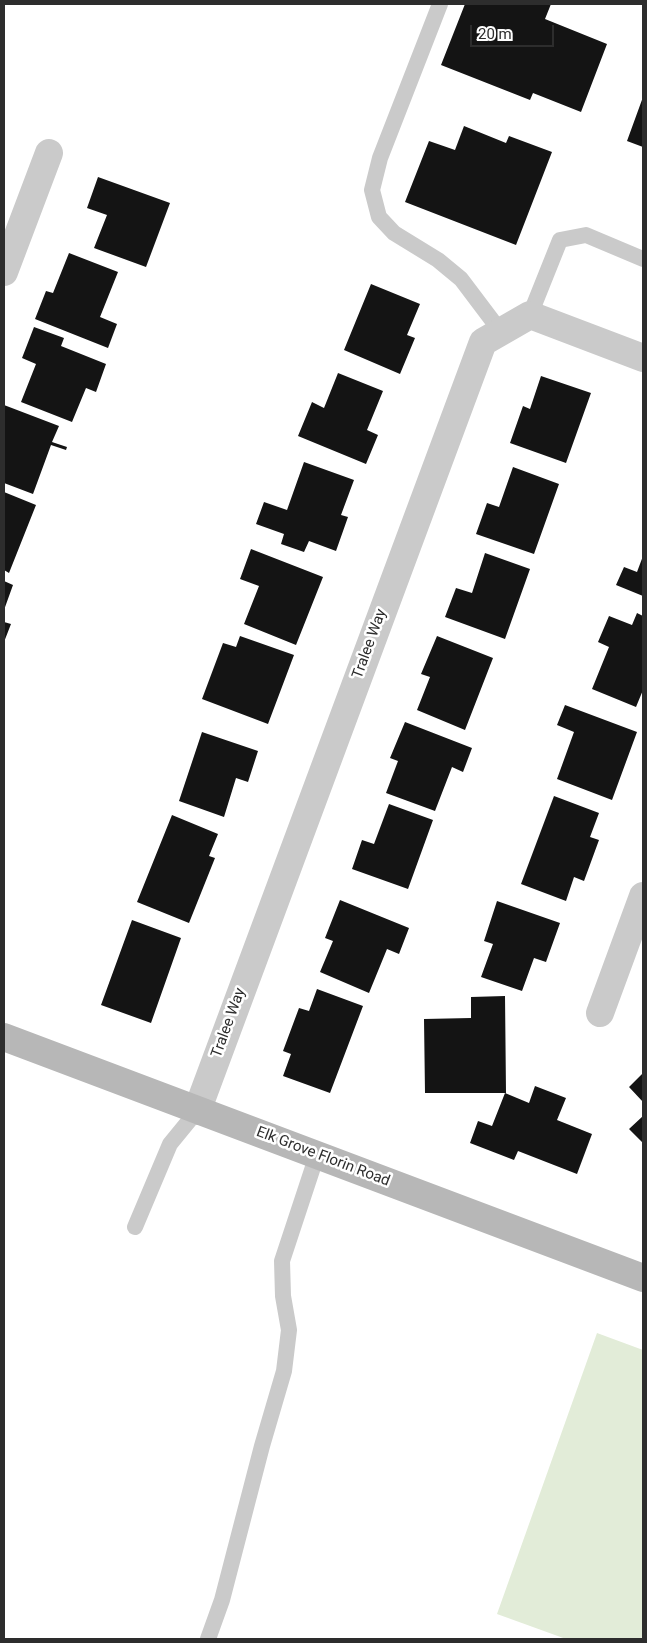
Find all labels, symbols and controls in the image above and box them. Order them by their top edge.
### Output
scale bar [472,15,556,47]
text: 20 m [478,25,512,43]
street label: Tralee Way [349,607,391,681]
street label: Tralee Way [208,986,250,1060]
street label: Elk Grove Florin Road [254,1123,392,1191]

